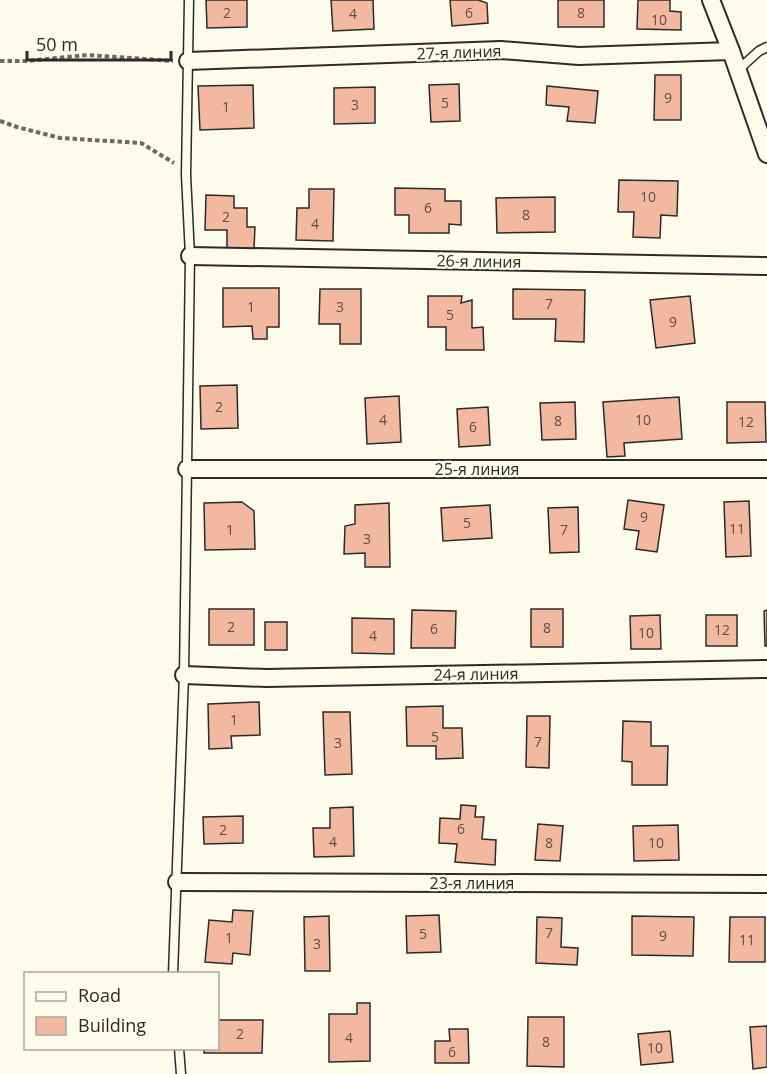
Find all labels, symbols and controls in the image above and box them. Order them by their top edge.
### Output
house number: 2 [223,3,231,22]
house number: 6 [465,3,473,22]
house number: 8 [577,3,585,22]
house number: 4 [349,4,357,23]
house number: 10 [651,10,667,29]
scale bar [27,24,171,62]
text: 50 m [36,32,78,56]
street label: 27-я линия [416,40,502,64]
house number: 9 [664,88,672,107]
house number: 5 [441,93,449,112]
house number: 3 [351,95,359,114]
house number: 1 [222,97,230,116]
house number: 10 [640,187,656,206]
house number: 6 [424,198,432,217]
house number: 8 [522,205,530,224]
house number: 2 [222,207,230,226]
house number: 4 [311,214,319,233]
street label: 26-я линия [436,249,522,273]
house number: 7 [545,294,553,313]
house number: 1 [247,297,255,316]
house number: 3 [336,297,344,316]
house number: 5 [446,305,454,324]
house number: 9 [669,312,677,331]
house number: 2 [215,397,223,416]
house number: 4 [379,410,387,429]
house number: 10 [635,410,651,429]
house number: 8 [554,411,562,430]
house number: 12 [738,412,754,431]
house number: 6 [469,417,477,436]
street label: 25-я линия [435,458,519,480]
house number: 9 [640,507,648,526]
house number: 5 [463,513,471,532]
house number: 11 [729,519,745,538]
house number: 1 [226,520,234,539]
house number: 7 [560,520,568,539]
house number: 3 [363,529,371,548]
house number: 2 [227,617,235,636]
house number: 8 [543,618,551,637]
house number: 6 [430,619,438,638]
house number: 12 [714,620,730,639]
house number: 10 [638,623,654,642]
house number: 4 [369,626,377,645]
street label: 24-я линия [433,662,519,686]
house number: 1 [230,710,238,729]
house number: 5 [431,727,439,746]
house number: 7 [534,732,542,751]
house number: 3 [334,733,342,752]
house number: 6 [457,819,465,838]
house number: 2 [219,820,227,839]
house number: 4 [329,832,337,851]
house number: 8 [545,833,553,852]
house number: 10 [648,833,664,852]
street label: 23-я линия [430,872,514,894]
house number: 7 [545,923,553,942]
house number: 5 [419,924,427,943]
house number: 9 [659,926,667,945]
house number: 1 [225,928,233,947]
house number: 11 [739,930,755,949]
house number: 3 [313,934,321,953]
legend [24,972,219,1050]
text: Road [78,983,121,1007]
text: Building [78,1013,146,1037]
house number: 2 [236,1024,244,1043]
house number: 4 [345,1028,353,1047]
house number: 8 [542,1032,550,1051]
house number: 10 [647,1038,663,1057]
house number: 6 [448,1042,456,1061]

